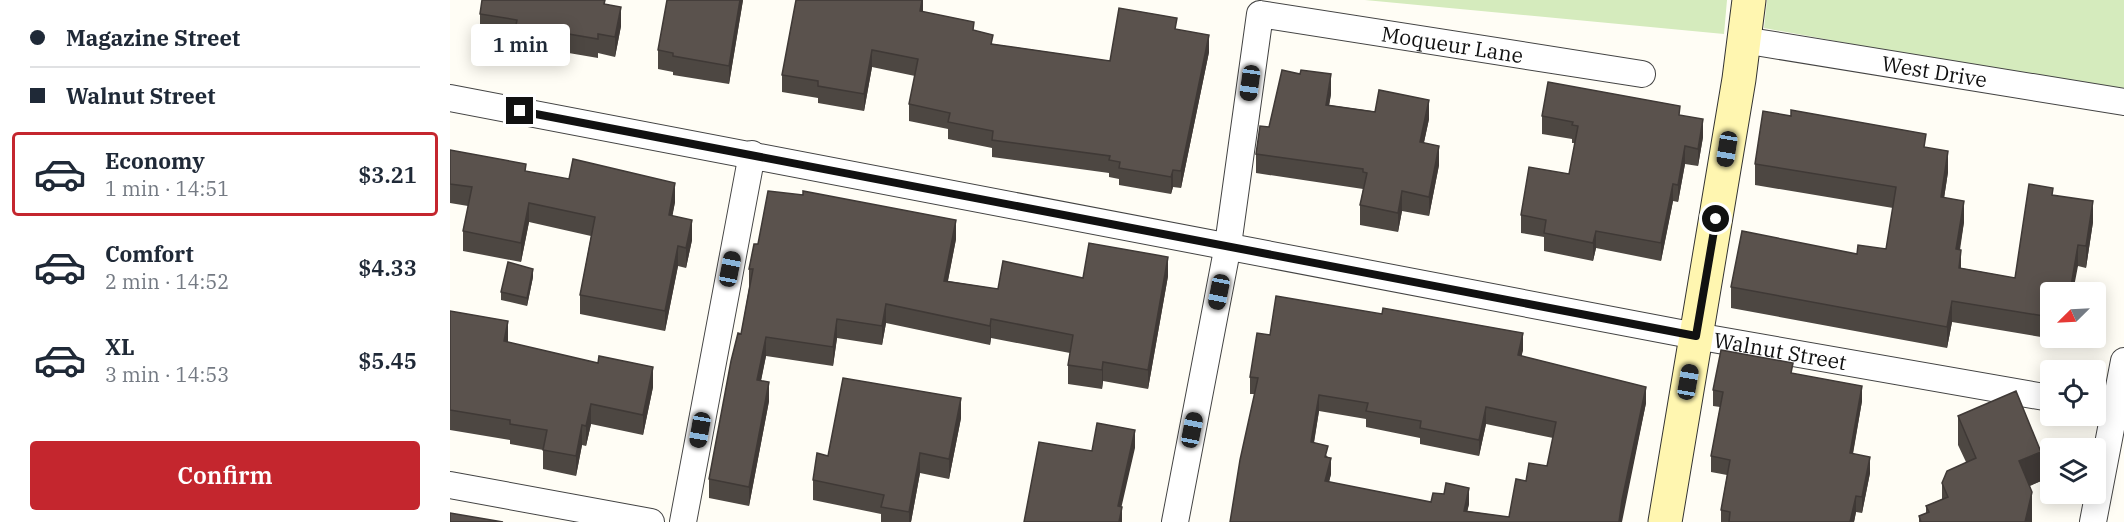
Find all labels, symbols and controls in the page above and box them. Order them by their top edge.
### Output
street label: Moqueur Lane [1380,19,1525,69]
text: Magazine Street [66,23,240,52]
callout: 1 min [470,24,569,66]
text: 1 min [493,31,548,58]
street label: West Drive [1880,49,1989,93]
car [1239,64,1261,102]
text: Walnut Street [66,81,215,110]
route end [506,97,533,124]
car [1715,130,1739,168]
text: Economy [105,146,205,175]
icon: car [33,147,87,201]
text: $3.21 [358,160,417,189]
text: 1 min · 14:51 [105,175,229,202]
route start [1702,205,1729,232]
text: Comfort [105,239,194,268]
icon: car [33,240,87,294]
car [718,250,742,288]
text: $4.33 [358,253,417,282]
text: 2 min · 14:52 [105,268,229,295]
car [1207,273,1231,311]
north arrow [2040,282,2106,348]
map controls [2040,282,2106,504]
street label: Walnut Street [1711,325,1849,376]
text: XL [105,332,135,361]
icon: car [33,333,87,387]
text: $5.45 [358,346,417,375]
button: locate [2040,360,2106,426]
text: 3 min · 14:53 [105,361,229,388]
car [1676,363,1700,401]
car [688,411,712,449]
car [1180,411,1204,449]
button: layers [2040,438,2106,504]
button: Confirm [30,441,420,510]

